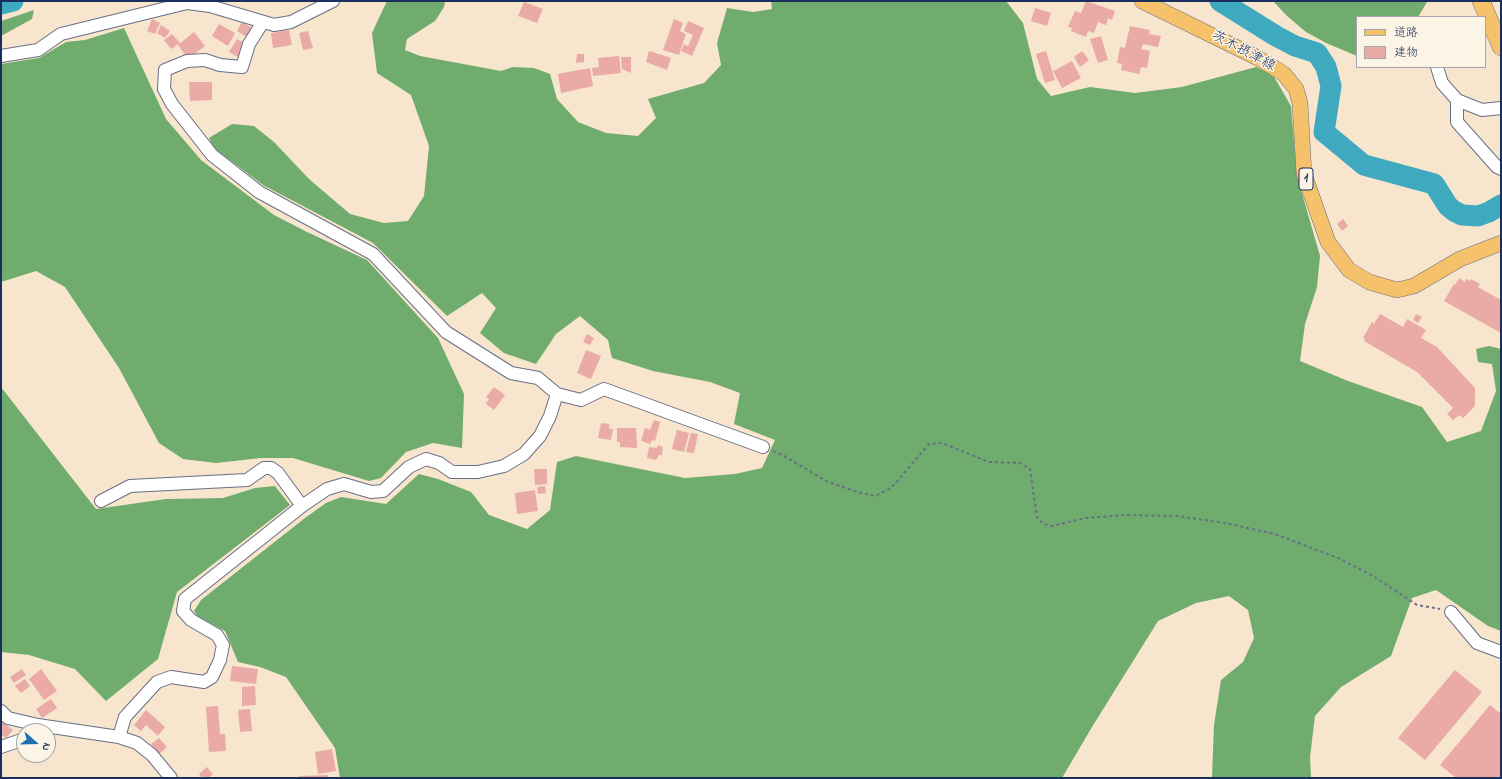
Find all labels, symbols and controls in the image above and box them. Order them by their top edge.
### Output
legend [1356,16,1486,68]
text: 道路 [1394,24,1418,42]
street label: 茨木摂津線 [1208,28,1278,76]
text: 建物 [1394,44,1418,62]
road number: 1 [1299,168,1313,190]
north arrow [16,723,56,763]
text: N [38,741,55,753]

